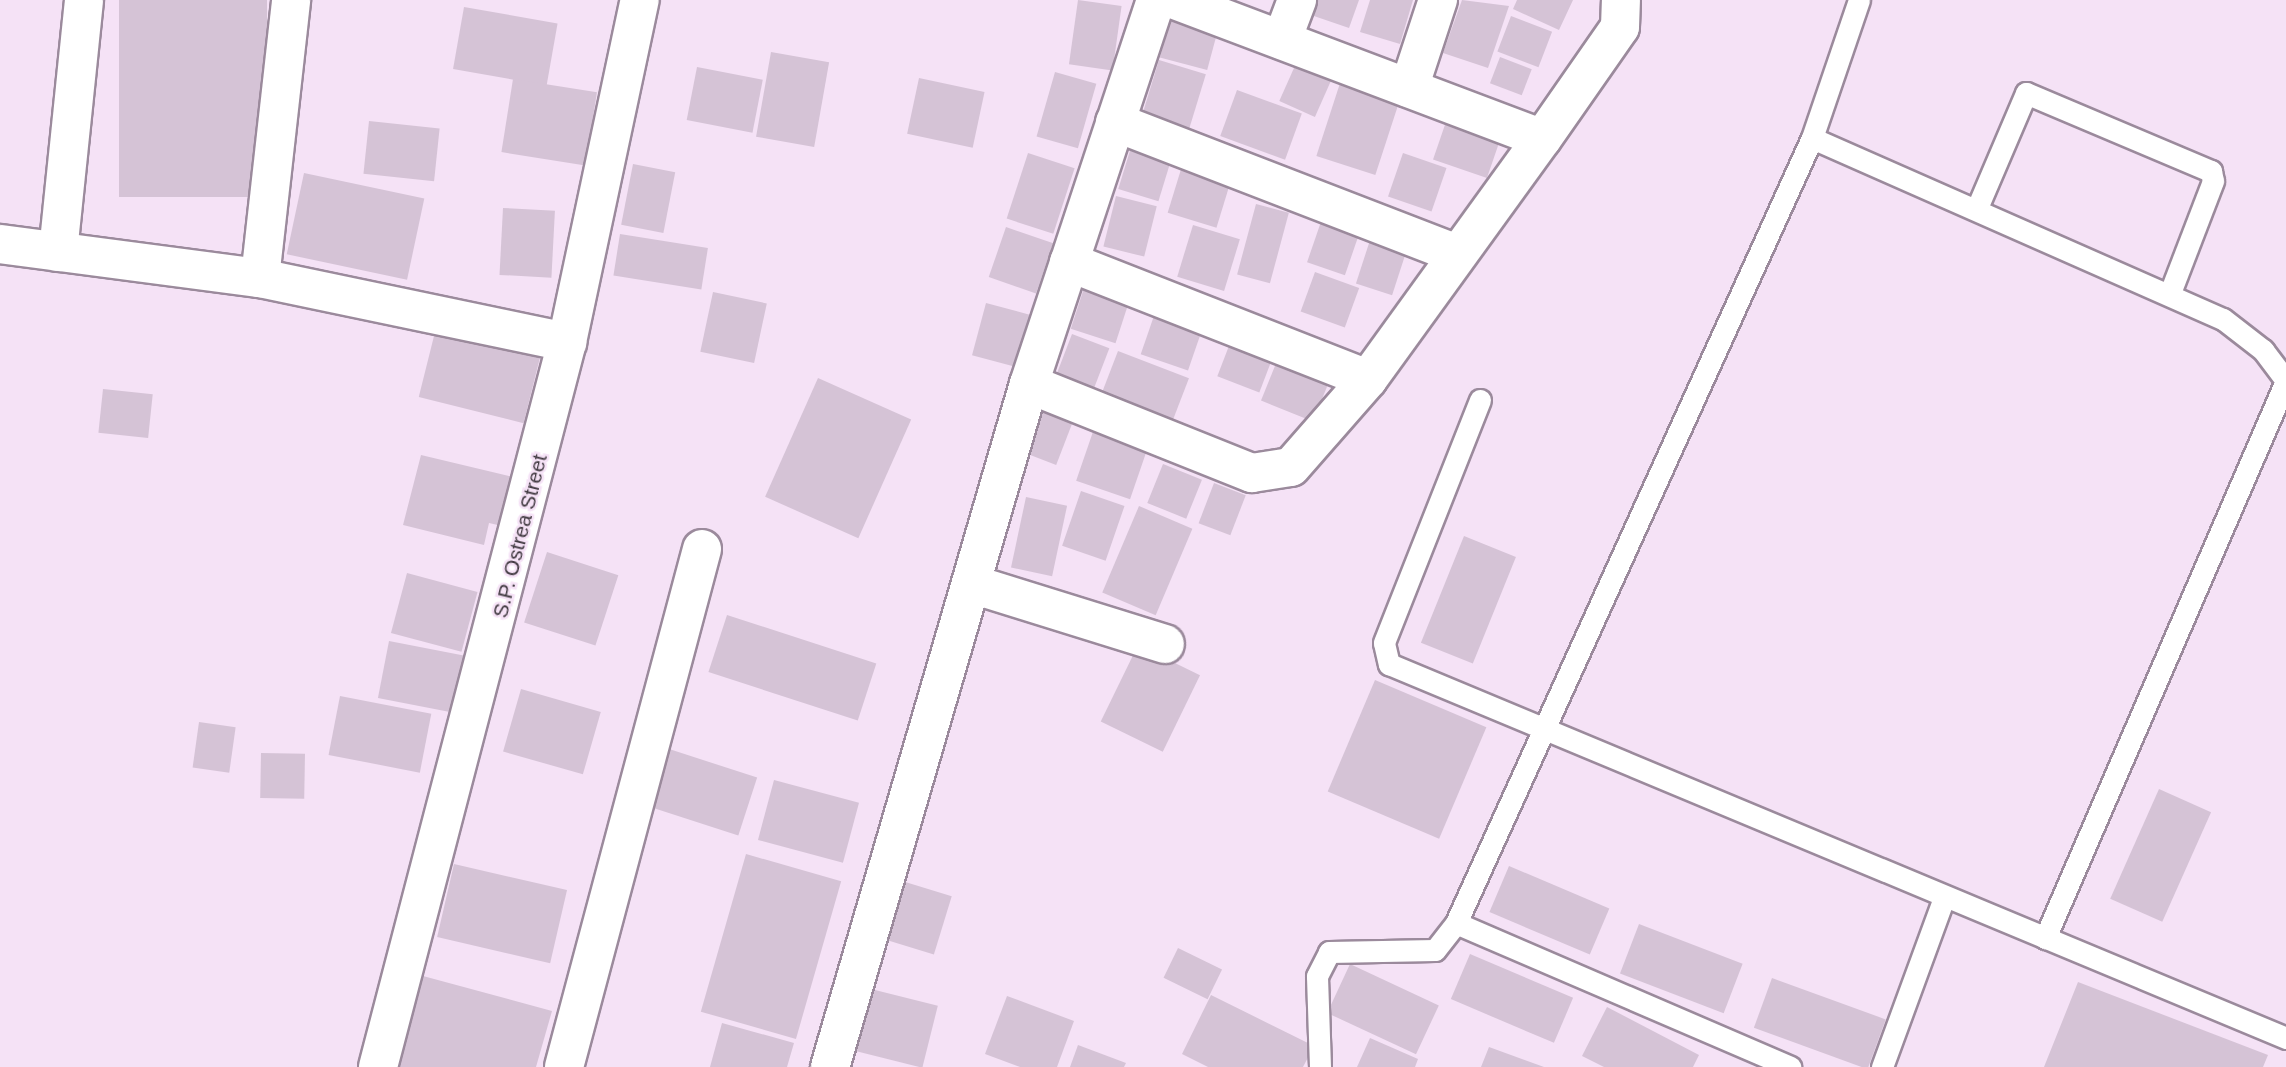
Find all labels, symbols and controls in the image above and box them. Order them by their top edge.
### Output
street label: S.P. Ostrea Street [487,452,553,620]

